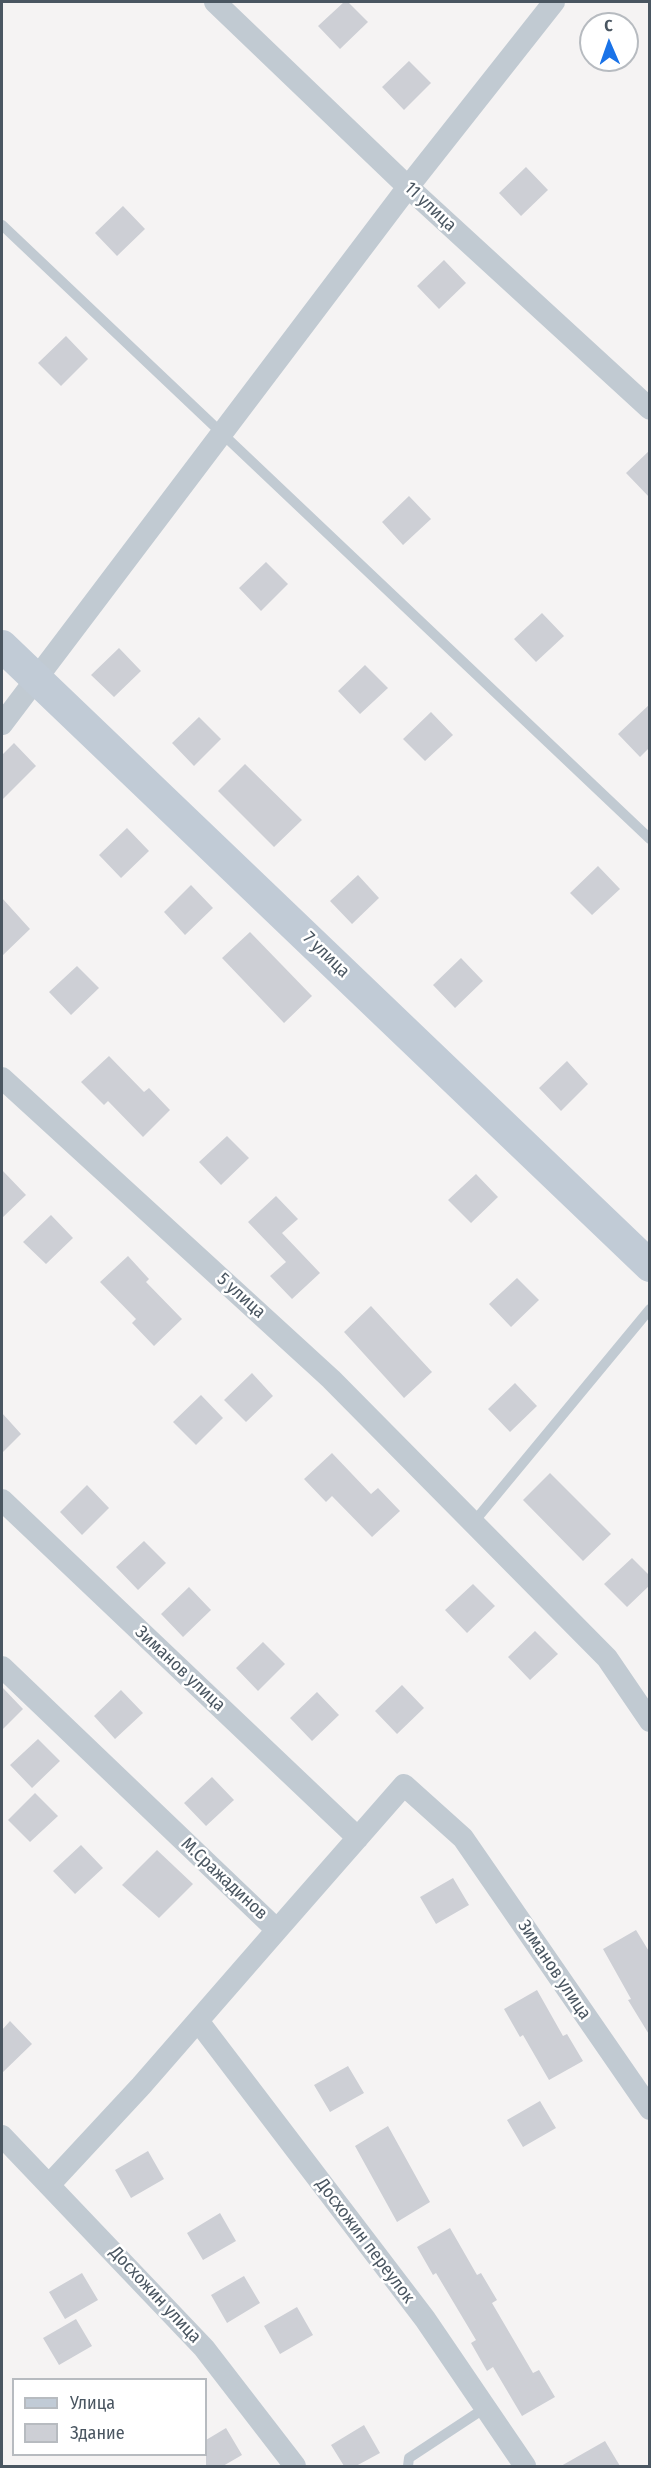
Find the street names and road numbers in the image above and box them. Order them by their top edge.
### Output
street label: 11 улица [400,178,460,236]
street label: 7 улица [298,928,354,982]
street label: 5 улица [212,1269,270,1323]
street label: Зиманов улица [130,1622,230,1716]
street label: М.Сражадинов [176,1833,272,1925]
street label: Зиманов улица [513,1916,595,2024]
street label: Досхожин переулок [311,2174,419,2308]
street label: Досхожин улица [105,2242,205,2348]

